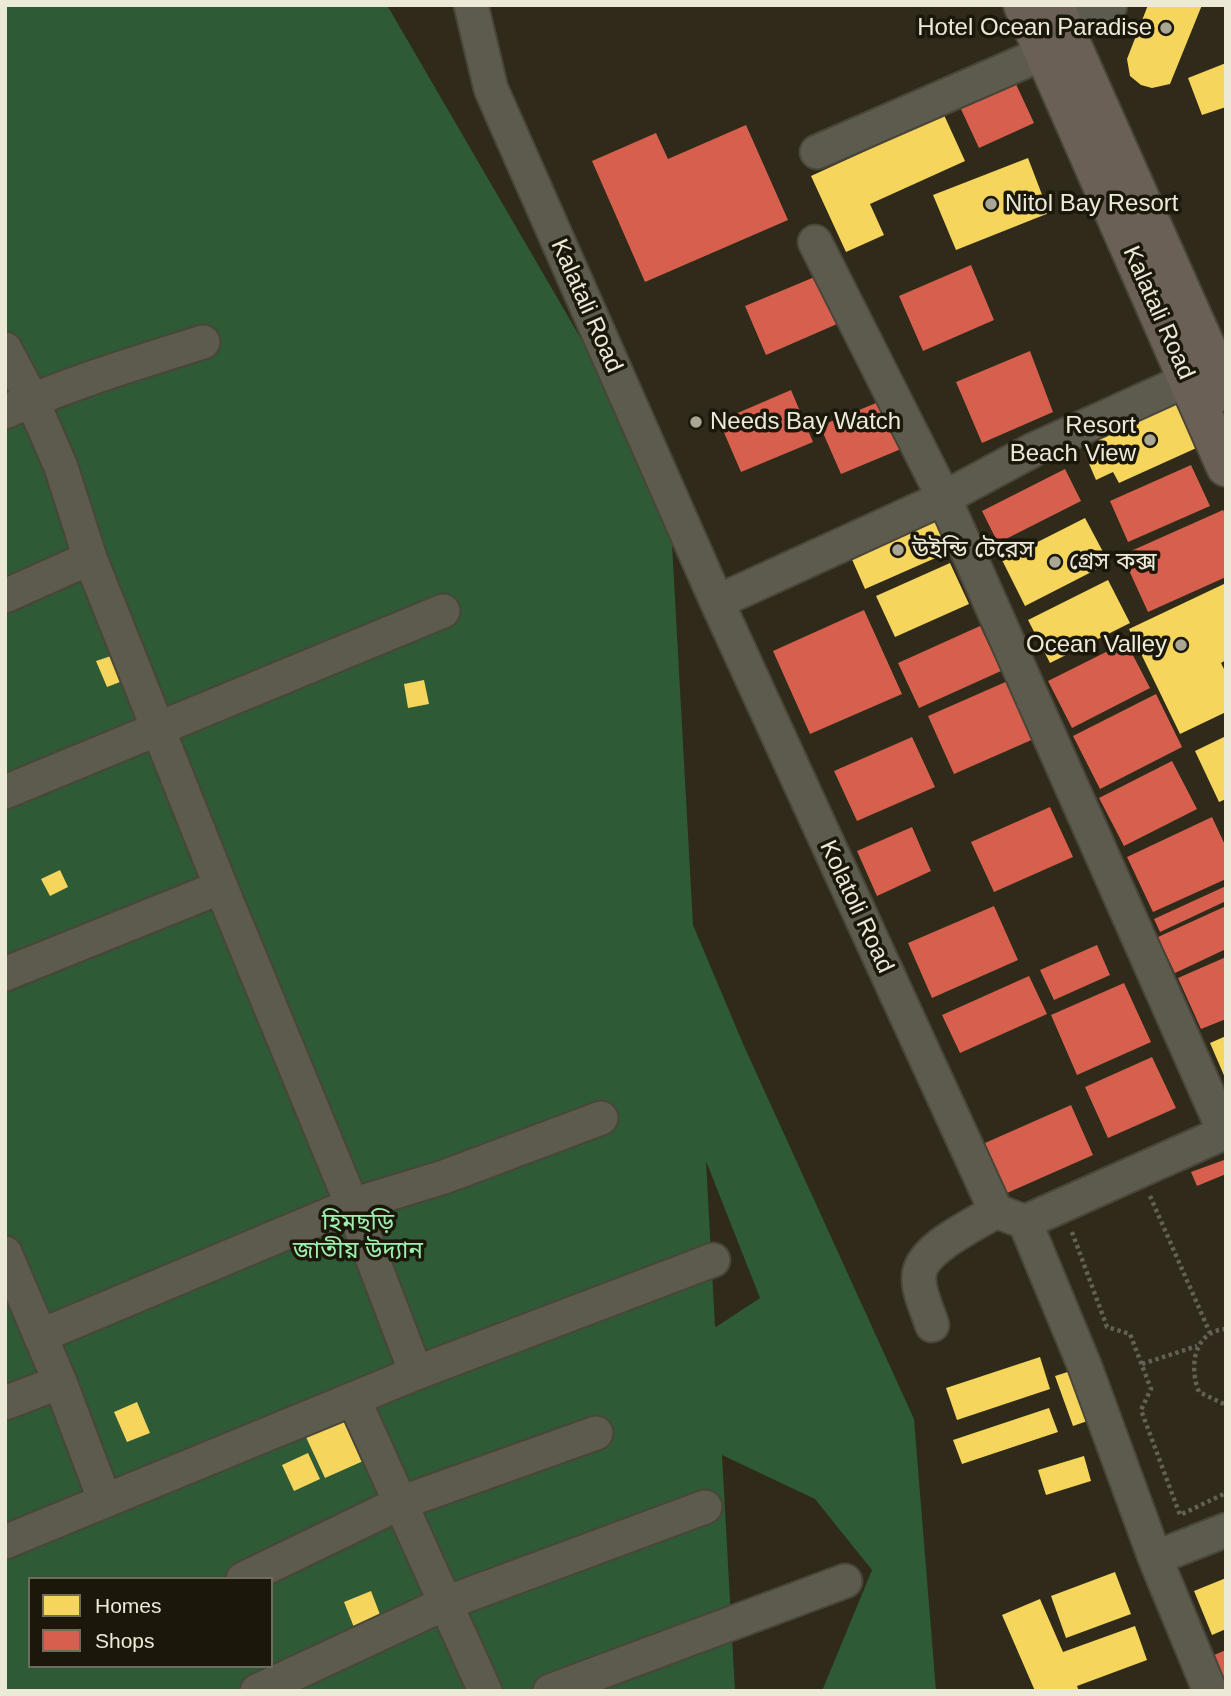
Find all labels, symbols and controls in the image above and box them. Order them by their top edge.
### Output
place label: Hotel Ocean Paradise [917,14,1152,42]
marker: Hotel Ocean Paradise [1158,20,1174,36]
place label: Nitol Bay Resort [1005,190,1178,218]
marker: Nitol Bay Resort [983,196,999,212]
street label: Kalatali Road [544,235,628,377]
street label: Kalatali Road [1116,242,1200,384]
place label: Needs Bay Watch [710,408,901,436]
place label: Resort Beach View [1010,412,1136,468]
marker: Needs Bay Watch [688,414,704,430]
marker: Resort Beach View [1142,432,1158,448]
place label: উইন্ডি টেরেস [912,536,1034,564]
marker: উইন্ডি টেরেস [890,542,906,558]
place label: গ্রেস কক্স [1069,548,1157,576]
marker: গ্রেস কক্স [1047,554,1063,570]
place label: Ocean Valley [1026,631,1167,659]
marker: Ocean Valley [1173,637,1189,653]
street label: Kolatoli Road [813,836,899,978]
park label: হিমছড়ি জাতীয় উদ্যান [293,1209,423,1265]
legend [28,1577,273,1668]
text: Homes [95,1594,162,1617]
text: Shops [95,1629,155,1652]

